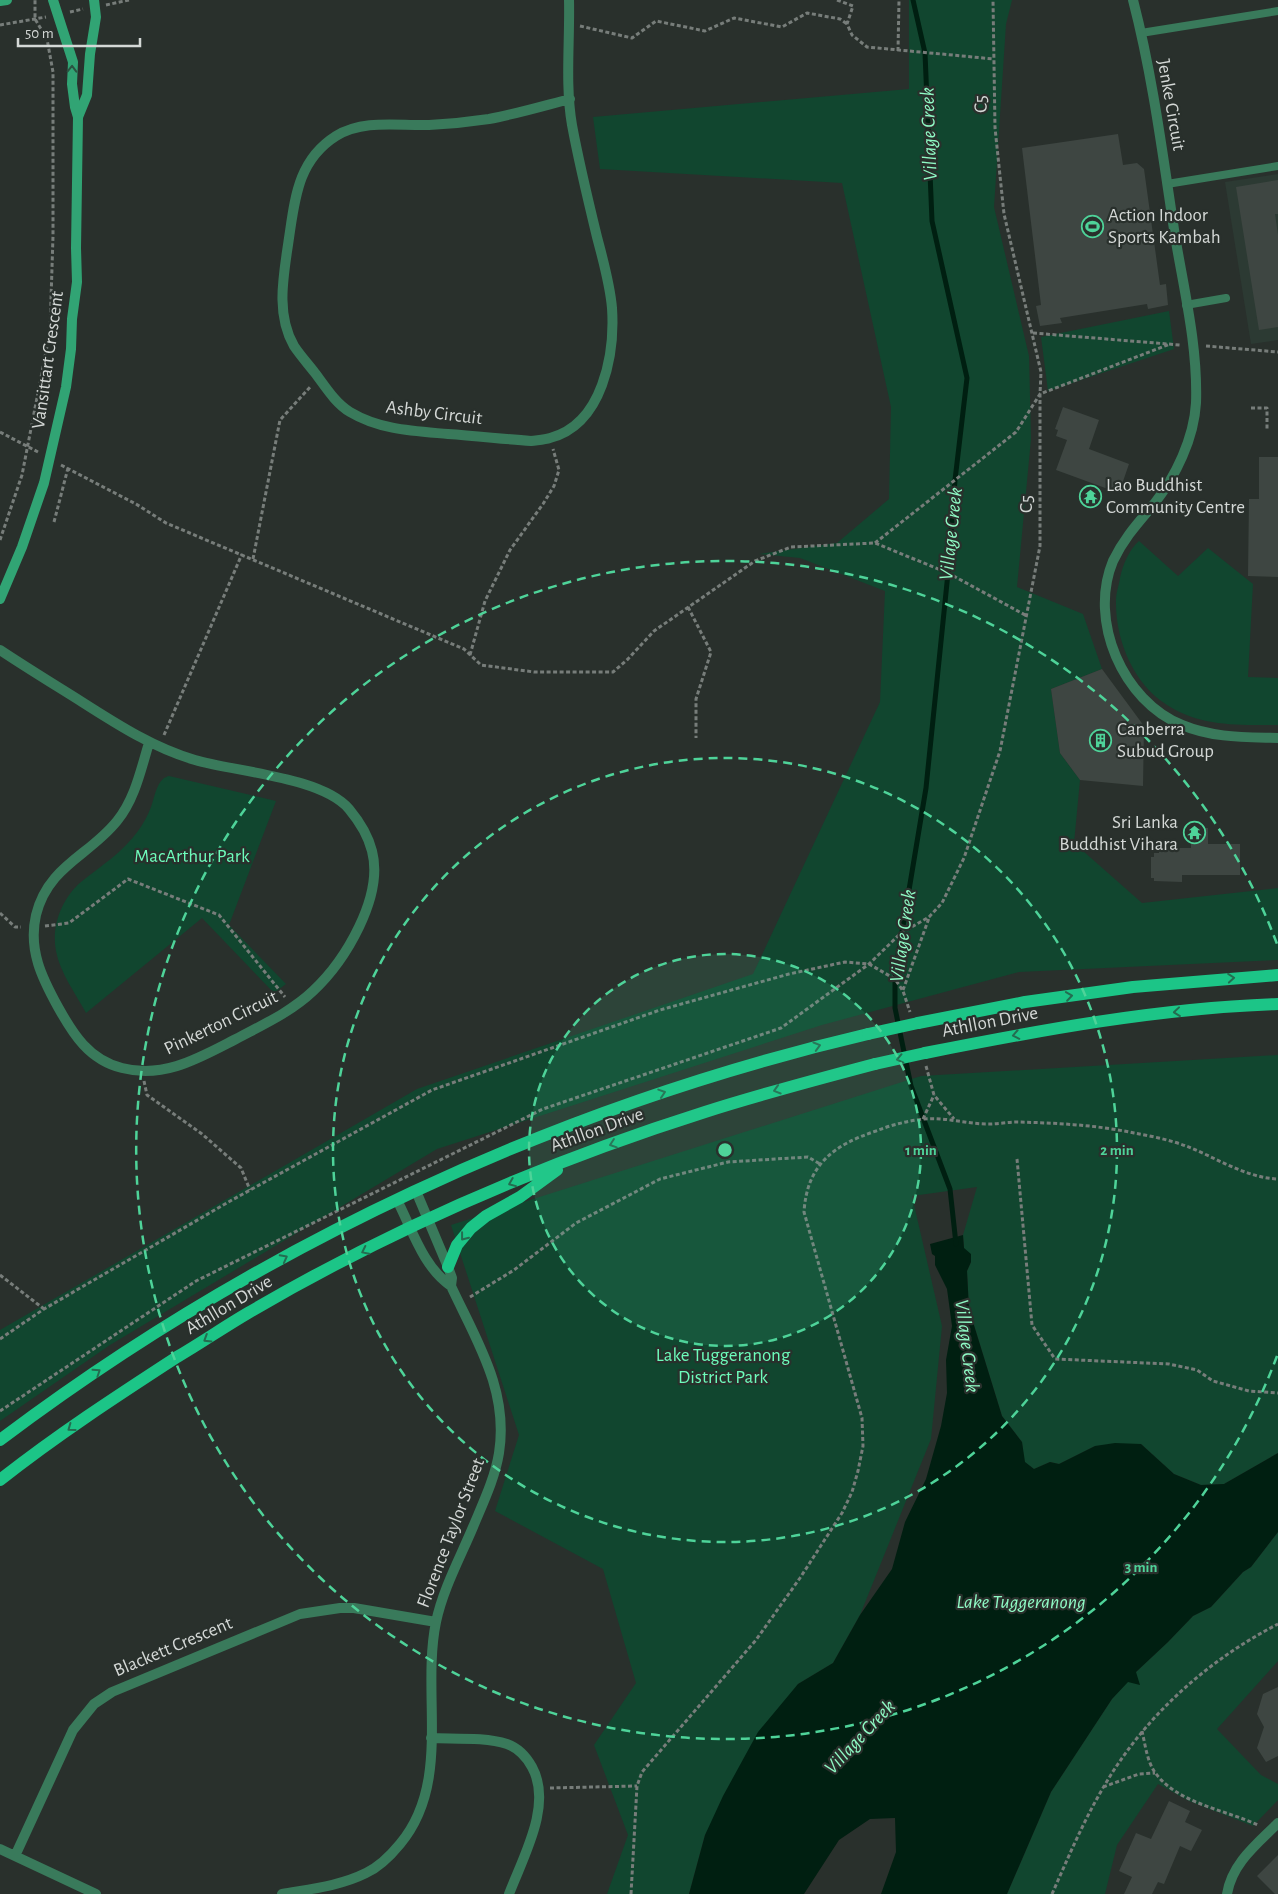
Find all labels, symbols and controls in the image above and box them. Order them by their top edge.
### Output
scale bar [18,15,140,47]
text: 50 m [25,26,54,41]
street label: Jenke Circuit [1154,58,1188,152]
one-way arrow [67,65,77,72]
water label: Village Creek [917,87,941,181]
street label: C5 [971,95,991,113]
place label: Action Indoor Sports Kambah [1108,206,1221,247]
sports icon: Action Indoor Sports Kambah [1080,214,1104,238]
street label: Vansittart Crescent [29,290,67,430]
street label: Ashby Circuit [385,398,483,428]
place label: Lao Buddhist Community Centre [1106,476,1245,517]
temple icon: Lao Buddhist Community Centre [1078,484,1102,508]
water label: Village Creek [936,486,966,582]
street label: C5 [1017,495,1036,513]
place label: Canberra Subud Group [1117,720,1214,761]
building icon: Canberra Subud Group [1089,728,1113,752]
place label: Sri Lanka Buddhist Vihara [1059,813,1178,854]
temple icon: Sri Lanka Buddhist Vihara [1182,821,1206,845]
park label: MacArthur Park [134,847,250,866]
water label: Village Creek [887,888,919,984]
one-way arrow [1227,973,1235,984]
street label: Pinkerton Circuit [161,987,281,1059]
one-way arrow [1065,991,1073,1002]
street label: Athllon Drive [940,1003,1040,1041]
one-way arrow [1173,1007,1181,1018]
one-way arrow [1012,1029,1021,1040]
one-way arrow [813,1042,821,1052]
one-way arrow [895,1053,904,1064]
one-way arrow [773,1085,781,1095]
one-way arrow [657,1089,665,1099]
street label: Athllon Drive [548,1104,646,1156]
one-way arrow [609,1138,618,1148]
centre of rings [716,1141,734,1159]
text: 1 min [905,1143,937,1158]
text: 2 min [1100,1143,1134,1158]
one-way arrow [508,1177,517,1187]
one-way arrow [461,1231,469,1240]
one-way arrow [361,1245,370,1255]
one-way arrow [279,1254,288,1264]
street label: Athllon Drive [182,1272,276,1338]
water label: Village Creek [951,1298,983,1394]
one-way arrow [203,1333,213,1342]
park label: Lake Tuggeranong District Park [656,1346,791,1387]
one-way arrow [91,1369,101,1378]
one-way arrow [68,1422,77,1430]
street label: Florence Taylor Street [414,1456,488,1610]
text: 3 min [1125,1560,1157,1575]
water label: Lake Tuggeranong [956,1592,1086,1612]
street label: Blackett Crescent [111,1614,235,1680]
water label: Village Creek [821,1696,899,1778]

